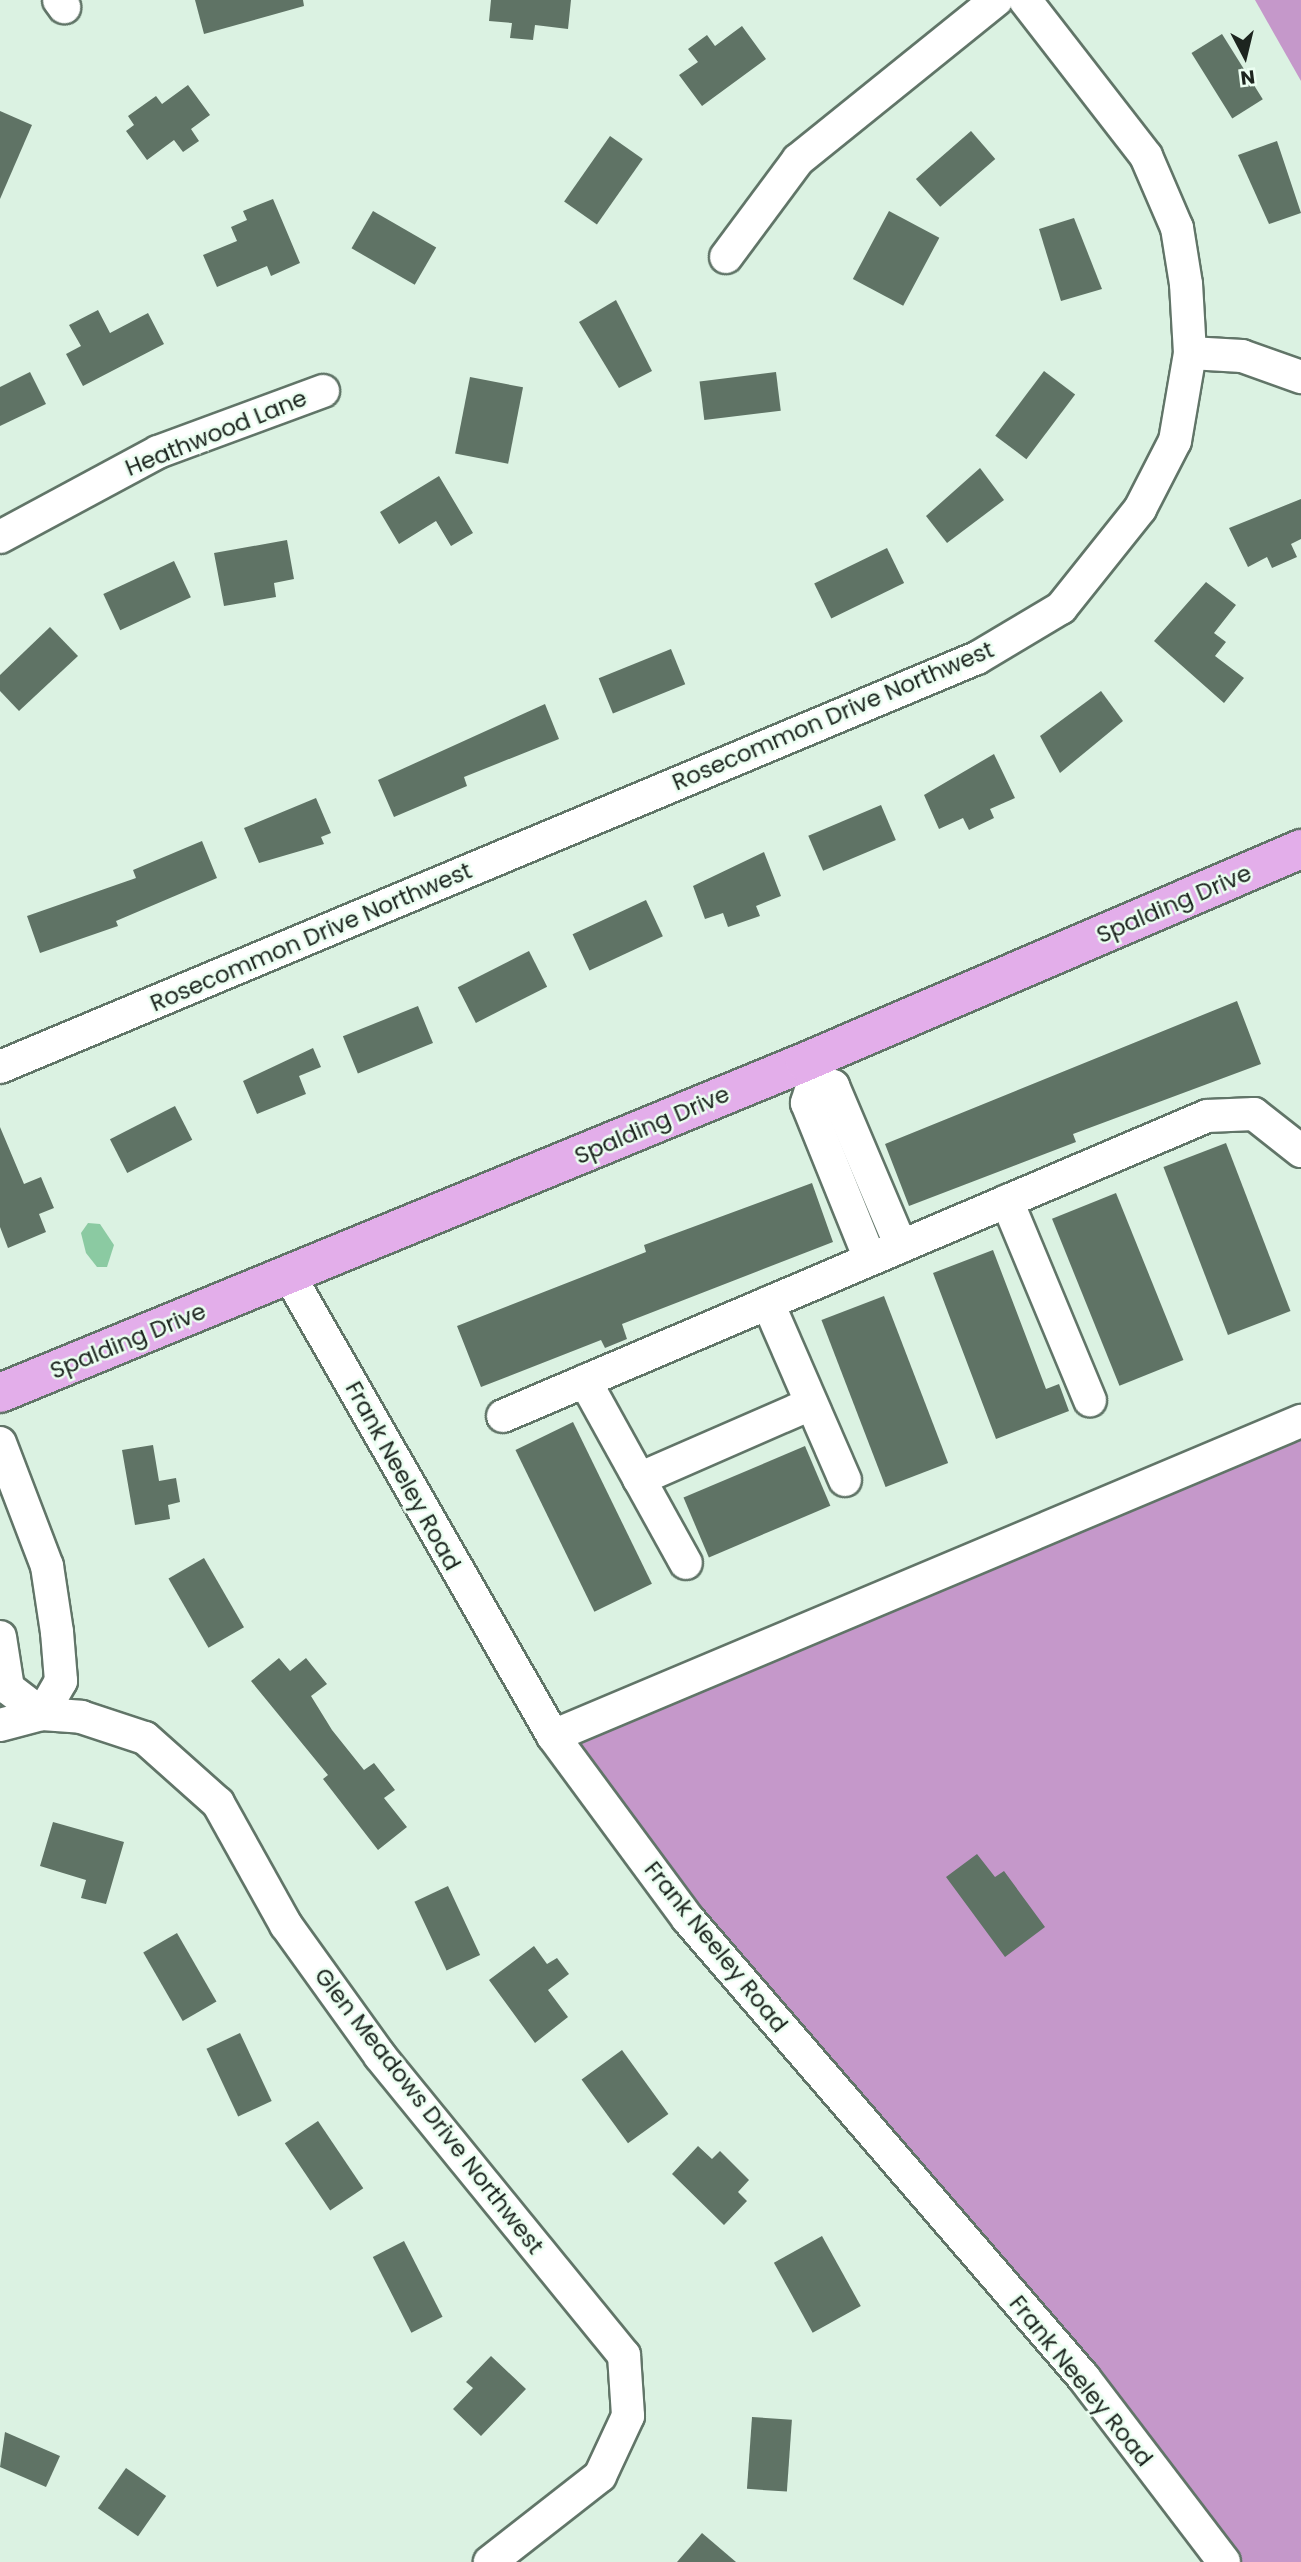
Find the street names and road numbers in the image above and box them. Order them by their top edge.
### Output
street label: Heathwood Lane [121,384,311,482]
street label: Rosecommon Drive Northwest [668,636,998,796]
street label: Rosecommon Drive Northwest [146,857,476,1017]
street label: Spalding Drive [1092,859,1256,949]
street label: Spalding Drive [570,1080,734,1170]
street label: Spalding Drive [46,1297,210,1385]
street label: Frank Neeley Road [340,1377,466,1575]
street label: Frank Neeley Road [639,1856,793,2038]
street label: Glen Meadows Drive Northwest [309,1962,549,2260]
street label: Frank Neeley Road [1004,2290,1158,2472]

